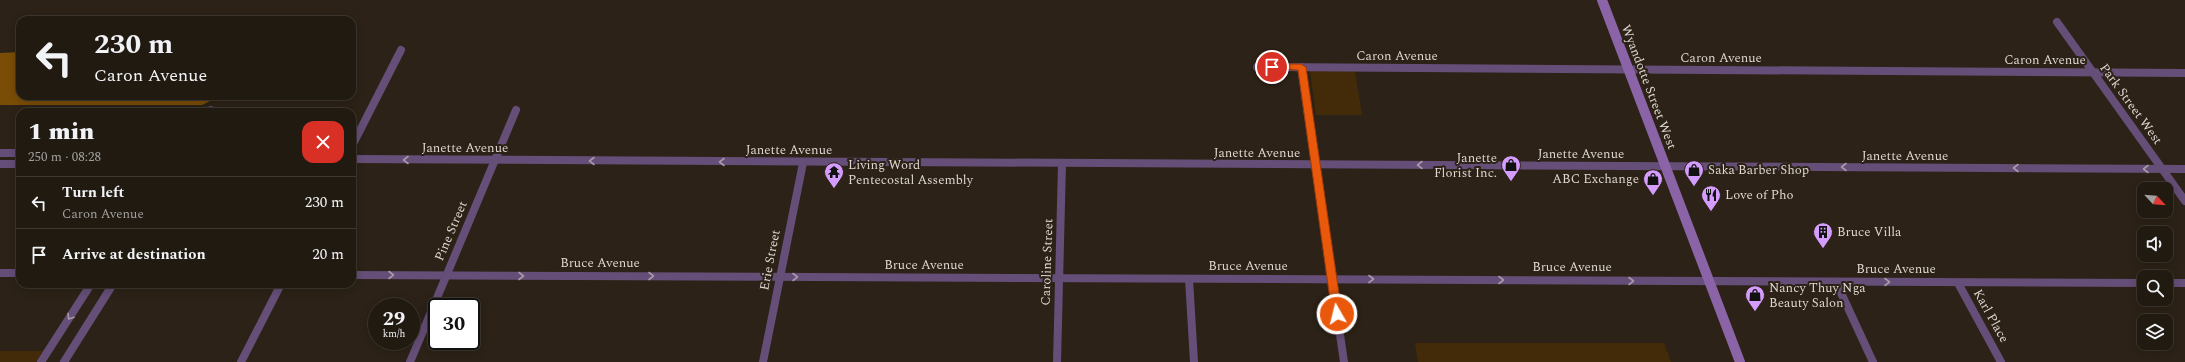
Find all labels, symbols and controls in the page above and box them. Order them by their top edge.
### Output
street label: Wyandotte Street West [1616,22,1682,153]
text: 230 m [94,23,173,66]
icon: left [28,32,80,84]
street label: Caron Avenue [1356,46,1438,66]
street label: Caron Avenue [1680,48,1762,68]
pin [1255,50,1289,84]
street label: Caron Avenue [2004,50,2086,70]
icon: arrive [1261,56,1283,78]
street label: Park Street West [2095,59,2168,149]
text: Caron Avenue [94,62,207,89]
text: 1 min [28,114,94,150]
button: close [302,121,344,163]
street label: Janette Avenue [422,138,508,158]
street label: Janette Avenue [746,140,832,160]
street label: Janette Avenue [1214,143,1300,163]
street label: Janette Avenue [1538,144,1624,164]
street label: Janette Avenue [1862,146,1948,166]
text: 250 m · 08:28 [28,147,101,167]
place label: Janette Florist Inc. [1434,148,1497,183]
shop icon: Janette Florist Inc. [1500,154,1522,182]
place label: Living Word Pentecostal Assembly [848,155,974,190]
one-way arrow [403,156,409,164]
one-way arrow [589,157,595,165]
one-way arrow [719,158,725,166]
shop icon: Saka Barber Shop [1683,159,1705,187]
place label: Saka Barber Shop [1708,160,1809,180]
temple icon: Living Word Pentecostal Assembly [823,161,845,189]
one-way arrow [1417,161,1423,169]
one-way arrow [1841,163,1847,171]
one-way arrow [2013,164,2019,172]
one-way arrow [2143,165,2149,173]
shop icon: ABC Exchange [1642,168,1664,196]
place label: ABC Exchange [1552,169,1639,189]
text: Turn left [62,181,124,204]
north arrow [2137,182,2173,218]
map controls [2137,182,2173,350]
restaurant icon: Love of Pho [1700,184,1722,212]
place label: Love of Pho [1725,185,1794,205]
text: 230 m [305,191,344,214]
icon: left [28,192,50,214]
street label: Pine Street [429,197,473,264]
text: Caron Avenue [62,204,144,224]
street label: Caroline Street [1035,218,1059,306]
building icon: Bruce Villa [1812,221,1834,249]
place label: Bruce Villa [1837,222,1902,242]
button: sound [2137,226,2173,262]
street label: Erie Street [754,228,786,292]
text: Arrive at destination [62,243,206,266]
text: 20 m [312,243,344,266]
icon: arrive [28,244,50,266]
street label: Bruce Avenue [560,253,640,273]
street label: Bruce Avenue [884,255,964,275]
street label: Bruce Avenue [1208,256,1288,276]
street label: Bruce Avenue [1532,257,1612,277]
street label: Bruce Avenue [1856,259,1936,279]
button: search [2137,270,2173,306]
one-way arrow [388,271,394,279]
one-way arrow [518,272,524,280]
one-way arrow [648,272,654,281]
one-way arrow [792,273,798,281]
one-way arrow [1368,275,1374,284]
one-way arrow [1498,276,1504,284]
one-way arrow [1628,277,1634,285]
place label: Nancy Thuy Nga Beauty Salon [1769,278,1866,313]
one-way arrow [1884,278,1890,286]
shop icon: Nancy Thuy Nga Beauty Salon [1744,284,1766,312]
street label: Karl Place [1968,285,2014,347]
position arrow [1316,293,1358,335]
speed limit sign: 30 [428,298,480,350]
text: 29 [383,304,405,334]
one-way arrow [67,313,75,320]
button: layers [2137,314,2173,350]
text: km/h [383,326,405,342]

